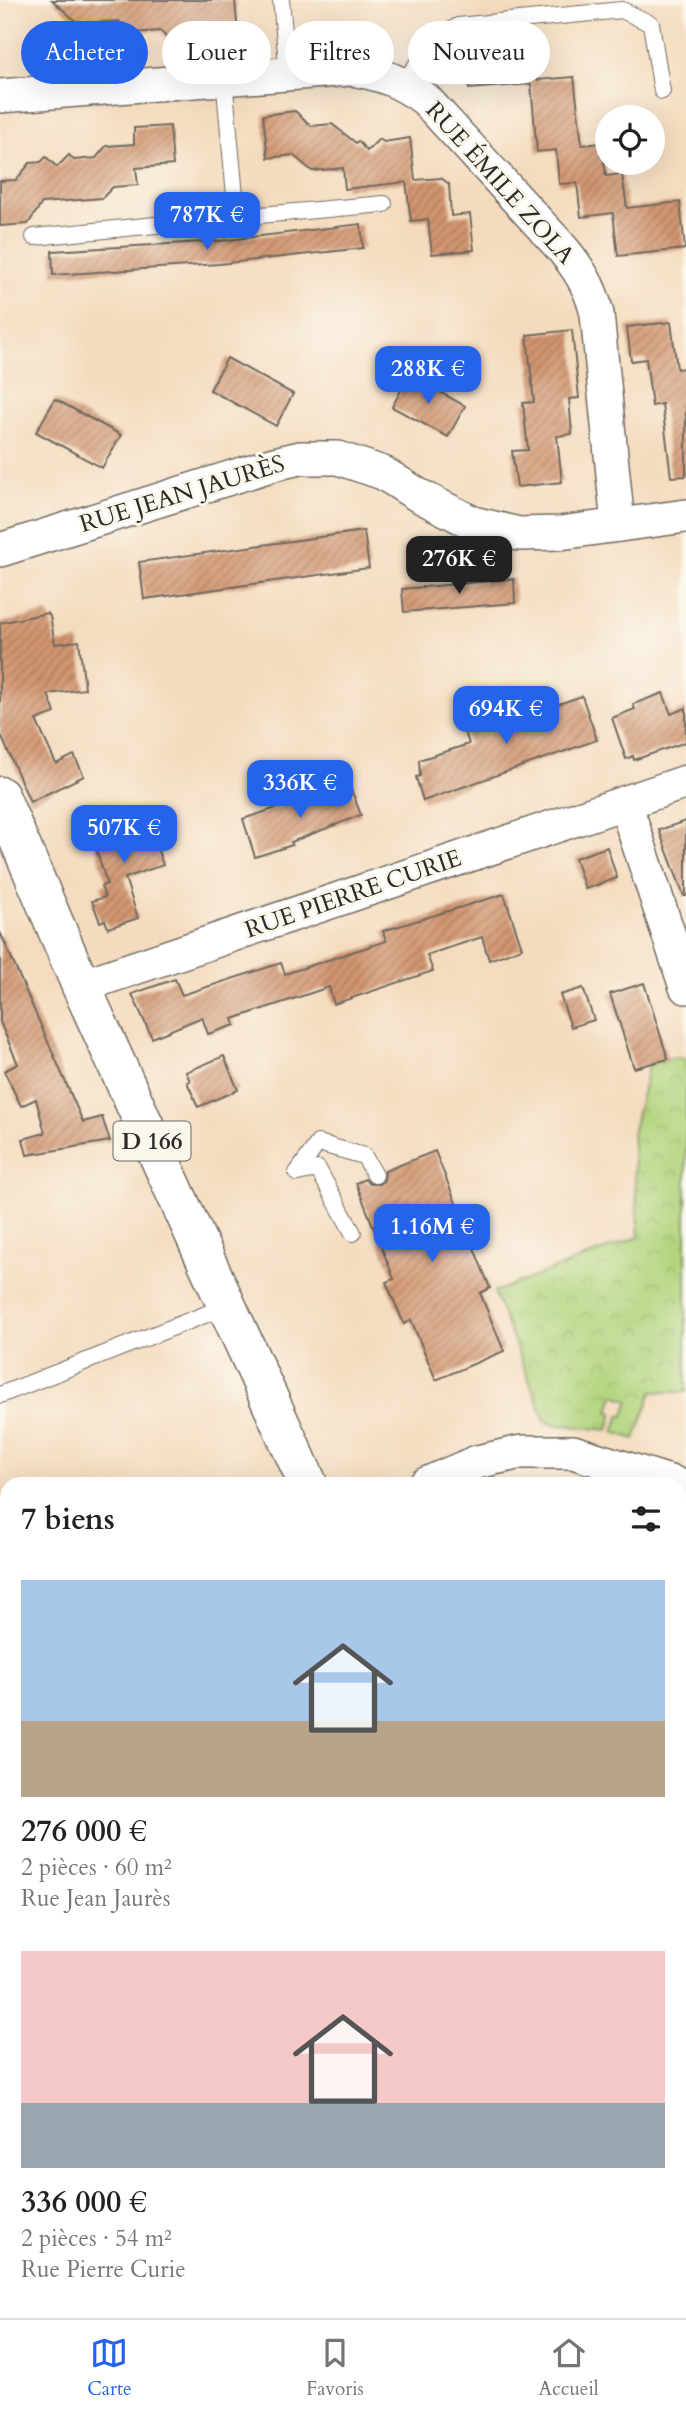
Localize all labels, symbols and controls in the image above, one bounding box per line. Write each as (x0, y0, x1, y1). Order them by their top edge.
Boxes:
chip: Acheter (21, 21, 148, 84)
chip: Louer (162, 21, 271, 84)
chip: Filtres (285, 21, 394, 84)
chip: Nouveau (408, 21, 550, 84)
street label: RUE ÉMILE ZOLA (418, 95, 583, 272)
map controls (595, 105, 665, 175)
button: locate (595, 105, 665, 175)
pin: 787K € (150, 192, 264, 252)
text: 787K € (170, 199, 244, 230)
pin: 288K € (371, 346, 485, 406)
text: 288K € (391, 353, 465, 384)
street label: RUE JEAN JAURÈS (75, 447, 289, 541)
pin: 276K € (402, 536, 516, 596)
text: 276K € (422, 543, 496, 574)
pin: 694K € (449, 686, 563, 746)
text: 694K € (469, 693, 543, 724)
pin: 336K € (243, 760, 357, 820)
text: 336K € (263, 767, 337, 798)
pin: 507K € (67, 806, 181, 865)
text: 507K € (87, 812, 161, 843)
street label: RUE PIERRE CURIE (240, 841, 466, 947)
road number: D 166 (114, 1122, 190, 1160)
pin: 1.16M € (367, 1204, 497, 1264)
text: 1.16M € (390, 1211, 474, 1242)
text: 7 biens (21, 1499, 115, 1540)
icon: filters (627, 1500, 665, 1538)
icon: home (280, 1625, 406, 1751)
text: 276 000 € (21, 1811, 147, 1852)
text: 2 pièces · 60 m² (21, 1852, 172, 1883)
text: Rue Jean Jaurès (21, 1883, 170, 1914)
icon: home (280, 1996, 406, 2122)
text: 336 000 € (21, 2182, 147, 2223)
text: 2 pièces · 54 m² (21, 2223, 172, 2254)
text: Rue Pierre Curie (21, 2254, 186, 2285)
tab: Carte (87, 2334, 132, 2402)
tab: Favoris (306, 2334, 364, 2402)
tab: Accueil (539, 2334, 599, 2402)

